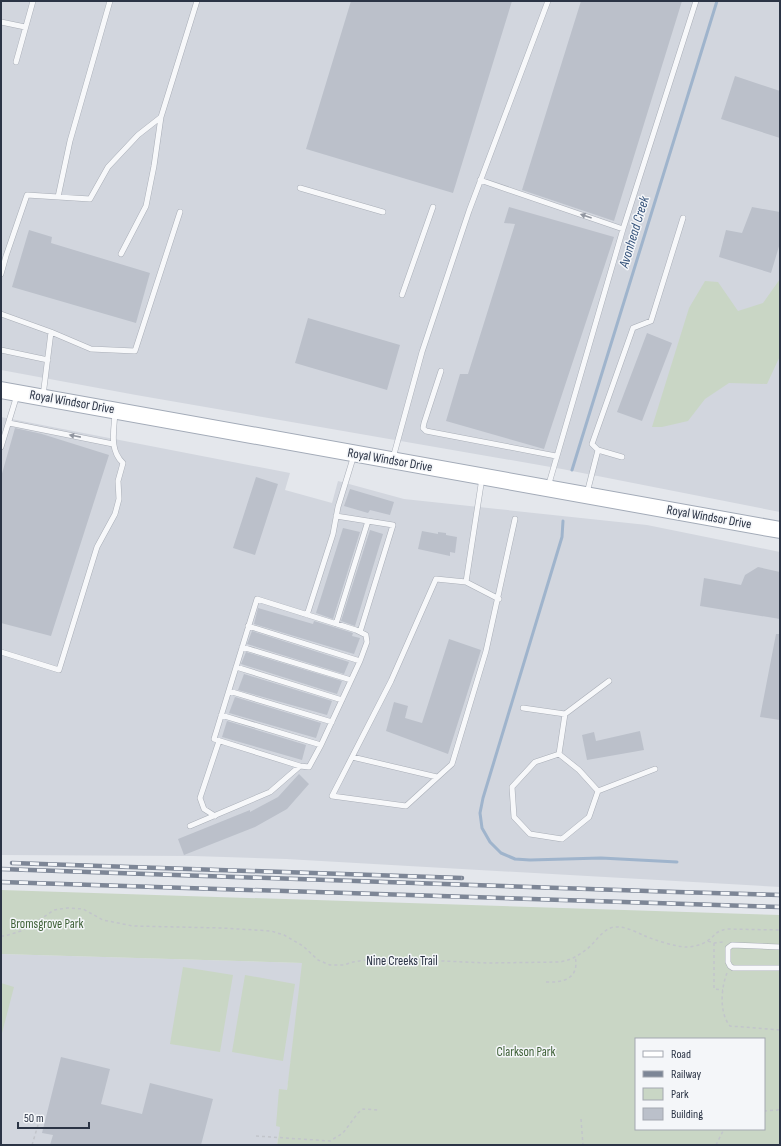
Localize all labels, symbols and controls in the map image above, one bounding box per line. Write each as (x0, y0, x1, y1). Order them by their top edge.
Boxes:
water label: Avonhead Creek (615, 194, 653, 271)
one-way arrow (580, 213, 592, 219)
street label: Royal Windsor Drive (28, 387, 116, 417)
one-way arrow (69, 433, 81, 439)
street label: Royal Windsor Drive (346, 445, 434, 475)
street label: Royal Windsor Drive (665, 502, 753, 532)
park label: Bromsgrove Park (11, 916, 83, 932)
street label: Nine Creeks Trail (366, 953, 438, 969)
legend (635, 1038, 765, 1130)
park label: Clarkson Park (497, 1044, 556, 1060)
text: Road (671, 1047, 691, 1062)
text: Railway (671, 1067, 702, 1082)
text: Park (671, 1087, 689, 1102)
scale bar (18, 1104, 89, 1130)
text: Building (671, 1107, 703, 1122)
text: 50 m (24, 1111, 44, 1126)

